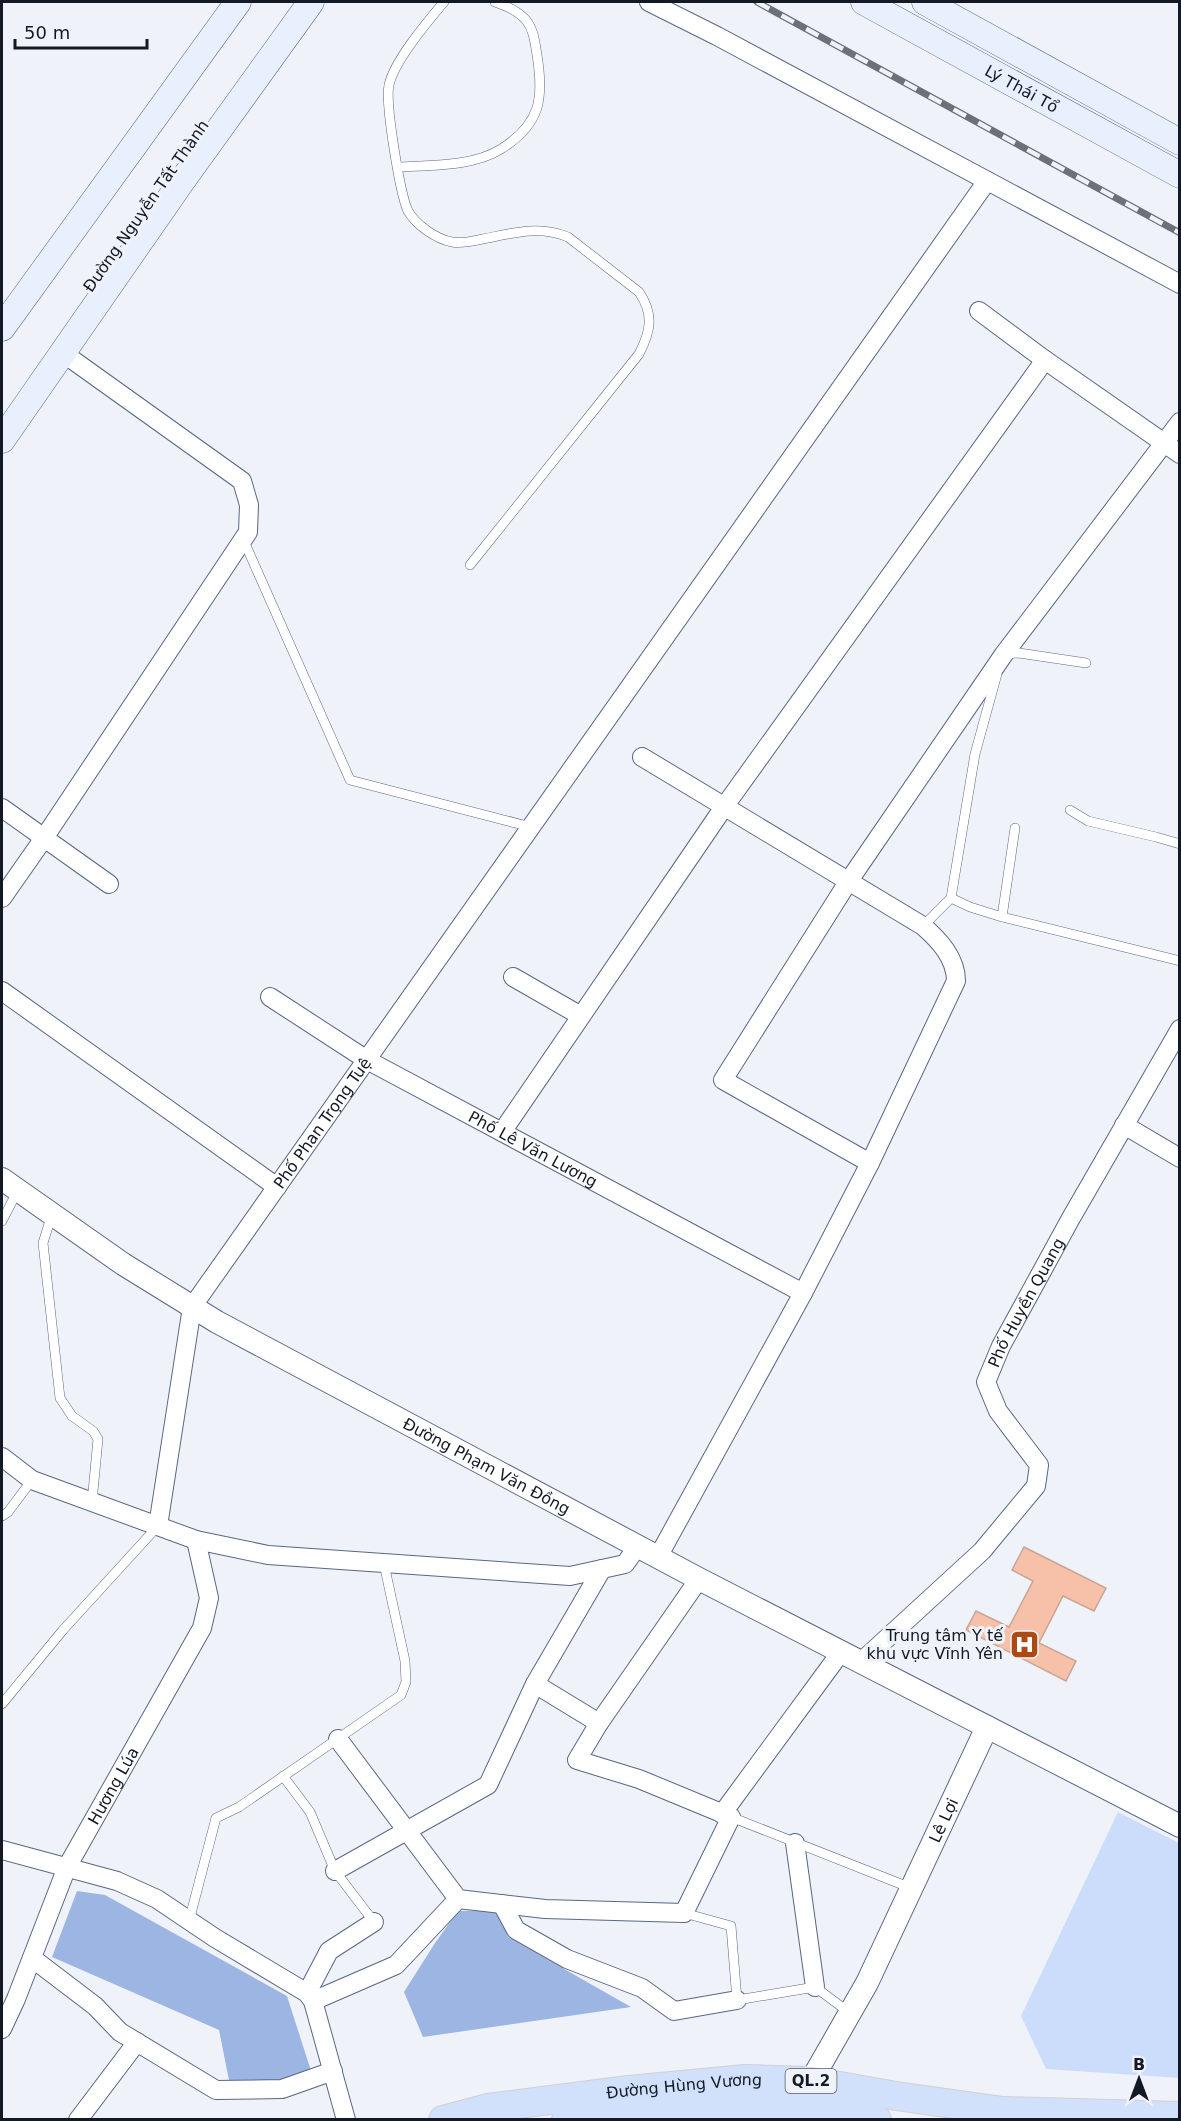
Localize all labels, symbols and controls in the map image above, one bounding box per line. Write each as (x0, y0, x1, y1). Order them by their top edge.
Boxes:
scale bar (15, 12, 147, 50)
text: 50 m (24, 22, 70, 43)
street label: Lý Thái Tổ (982, 61, 1062, 116)
street label: Đường Nguyễn Tất Thành (79, 116, 213, 296)
street label: Phố Phan Trọng Tuệ (269, 1054, 375, 1192)
street label: Phố Lê Văn Lương (465, 1107, 601, 1191)
street label: Phố Huyền Quang (984, 1234, 1068, 1370)
street label: Đường Phạm Văn Đồng (400, 1414, 573, 1518)
place label: Trung tâm Y tế khu vực Vĩnh Yên (866, 1626, 1003, 1663)
hospital icon: Trung tâm Y tế khu vực Vĩnh Yên (1008, 1628, 1040, 1660)
street label: Hương Lúa (84, 1744, 142, 1828)
street label: Lê Lợi (925, 1795, 962, 1845)
north arrow (1109, 2049, 1169, 2109)
text: B (1133, 2055, 1145, 2074)
street label: Đường Hùng Vương (605, 2069, 762, 2102)
road number: QL.2 (786, 2069, 836, 2093)

